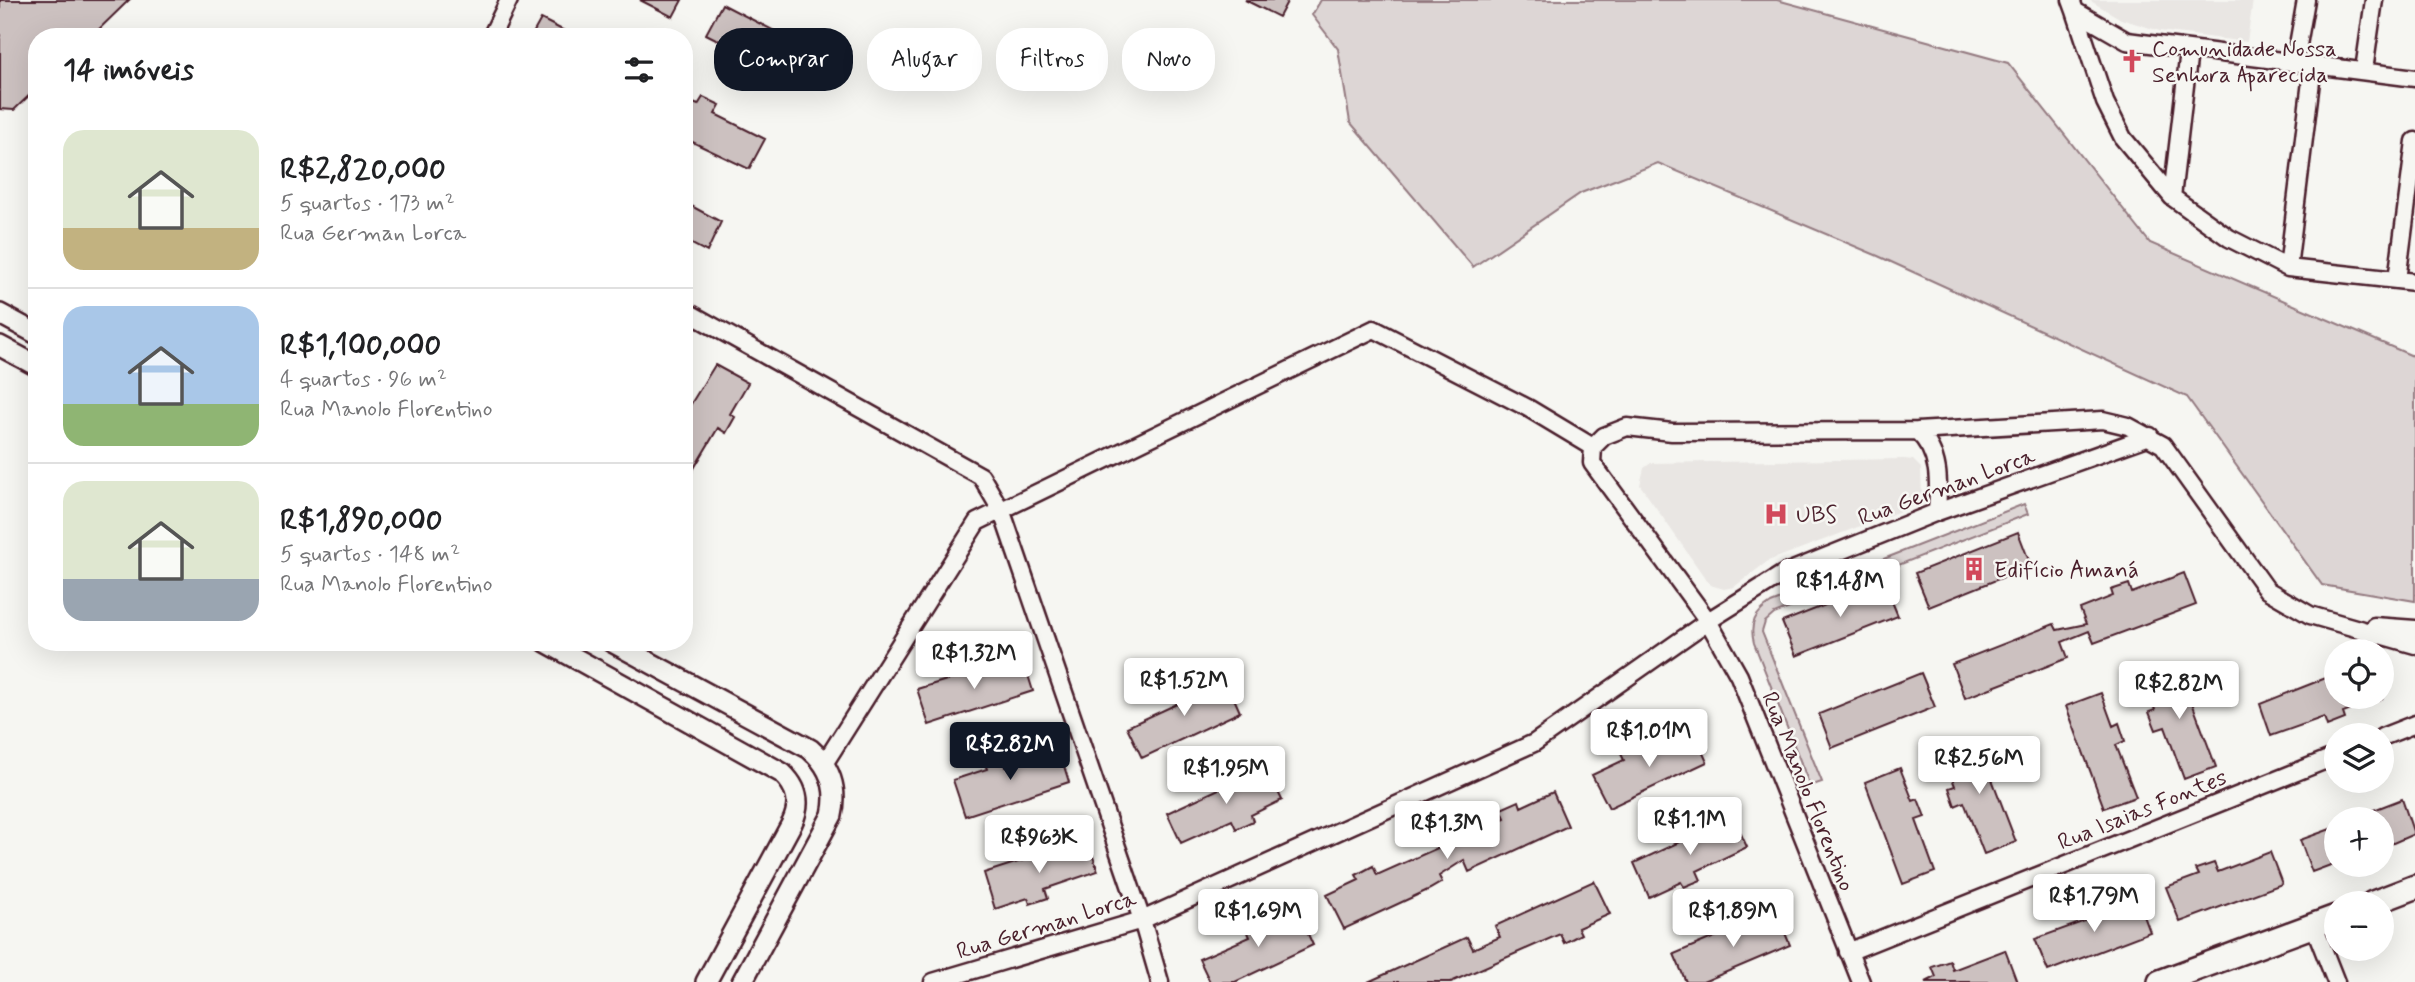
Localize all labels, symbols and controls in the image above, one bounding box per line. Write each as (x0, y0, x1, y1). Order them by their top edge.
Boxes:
chip: Comprar (714, 28, 853, 91)
chip: Alugar (867, 28, 982, 91)
chip: Filtros (996, 28, 1108, 91)
chip: Novo (1122, 28, 1215, 91)
place label: Comunidade Nossa Senhora Aparecida (2152, 35, 2337, 92)
church icon: Comunidade Nossa Senhora Aparecida (2118, 47, 2146, 75)
text: 14 imóveis (63, 51, 194, 90)
icon: filters (620, 51, 658, 89)
text: R$2,820,000 (280, 150, 446, 189)
icon: home (119, 158, 203, 242)
text: 5 quartos · 173 m² (280, 189, 455, 219)
text: Rua German Lorca (280, 219, 466, 249)
text: R$1,100,000 (280, 326, 441, 365)
icon: home (119, 334, 203, 418)
text: 4 quartos · 96 m² (280, 365, 447, 395)
text: Rua Manolo Florentino (280, 395, 493, 425)
street label: Rua German Lorca (1854, 442, 2040, 534)
hospital icon: UBS (1762, 500, 1790, 528)
text: R$1,890,000 (280, 501, 442, 540)
place label: UBS (1796, 501, 1838, 531)
icon: home (119, 509, 203, 593)
text: 5 quartos · 148 m² (280, 540, 460, 570)
building icon: Edifício Amaná (1960, 555, 1988, 583)
place label: Edifício Amaná (1994, 556, 2139, 586)
pin: R$1.48M (1775, 560, 1905, 619)
text: R$1.48M (1796, 567, 1884, 597)
text: Rua Manolo Florentino (280, 570, 493, 600)
pin: R$1.32M (909, 632, 1039, 691)
text: R$1.32M (932, 639, 1016, 669)
map controls (2324, 639, 2394, 961)
button: locate (2324, 639, 2394, 709)
pin: R$1.52M (1119, 658, 1249, 718)
pin: R$2.82M (2114, 662, 2244, 721)
text: R$1.52M (1140, 666, 1228, 696)
text: R$2.82M (2135, 669, 2223, 699)
street label: Rua Manolo Florentino (1753, 688, 1861, 896)
pin: R$1.01M (1584, 710, 1714, 769)
text: R$1.01M (1607, 717, 1691, 747)
pin: R$2.82M (945, 722, 1075, 782)
button: layers (2324, 723, 2394, 793)
text: R$2.82M (966, 730, 1054, 760)
pin: R$2.56M (1914, 736, 2044, 796)
text: R$2.56M (1934, 744, 2024, 774)
pin: R$1.95M (1161, 746, 1291, 806)
text: R$1.95M (1183, 754, 1269, 784)
street label: Rua Isaias Fontes (2054, 763, 2232, 858)
pin: R$1.1M (1633, 798, 1747, 857)
pin: R$1.3M (1390, 802, 1504, 861)
text: R$1.1M (1654, 805, 1726, 835)
button: + (2324, 807, 2394, 877)
text: R$1.3M (1411, 809, 1483, 839)
pin: R$963K (982, 816, 1096, 875)
text: R$963K (1001, 823, 1077, 853)
pin: R$1.79M (2029, 874, 2159, 934)
text: R$1.79M (2049, 882, 2139, 912)
street label: Rua German Lorca (953, 884, 1140, 967)
pin: R$1.69M (1193, 890, 1323, 949)
pin: R$1.89M (1668, 890, 1798, 949)
button: − (2324, 891, 2394, 961)
text: R$1.69M (1214, 897, 1302, 927)
text: R$1.89M (1689, 897, 1777, 927)

